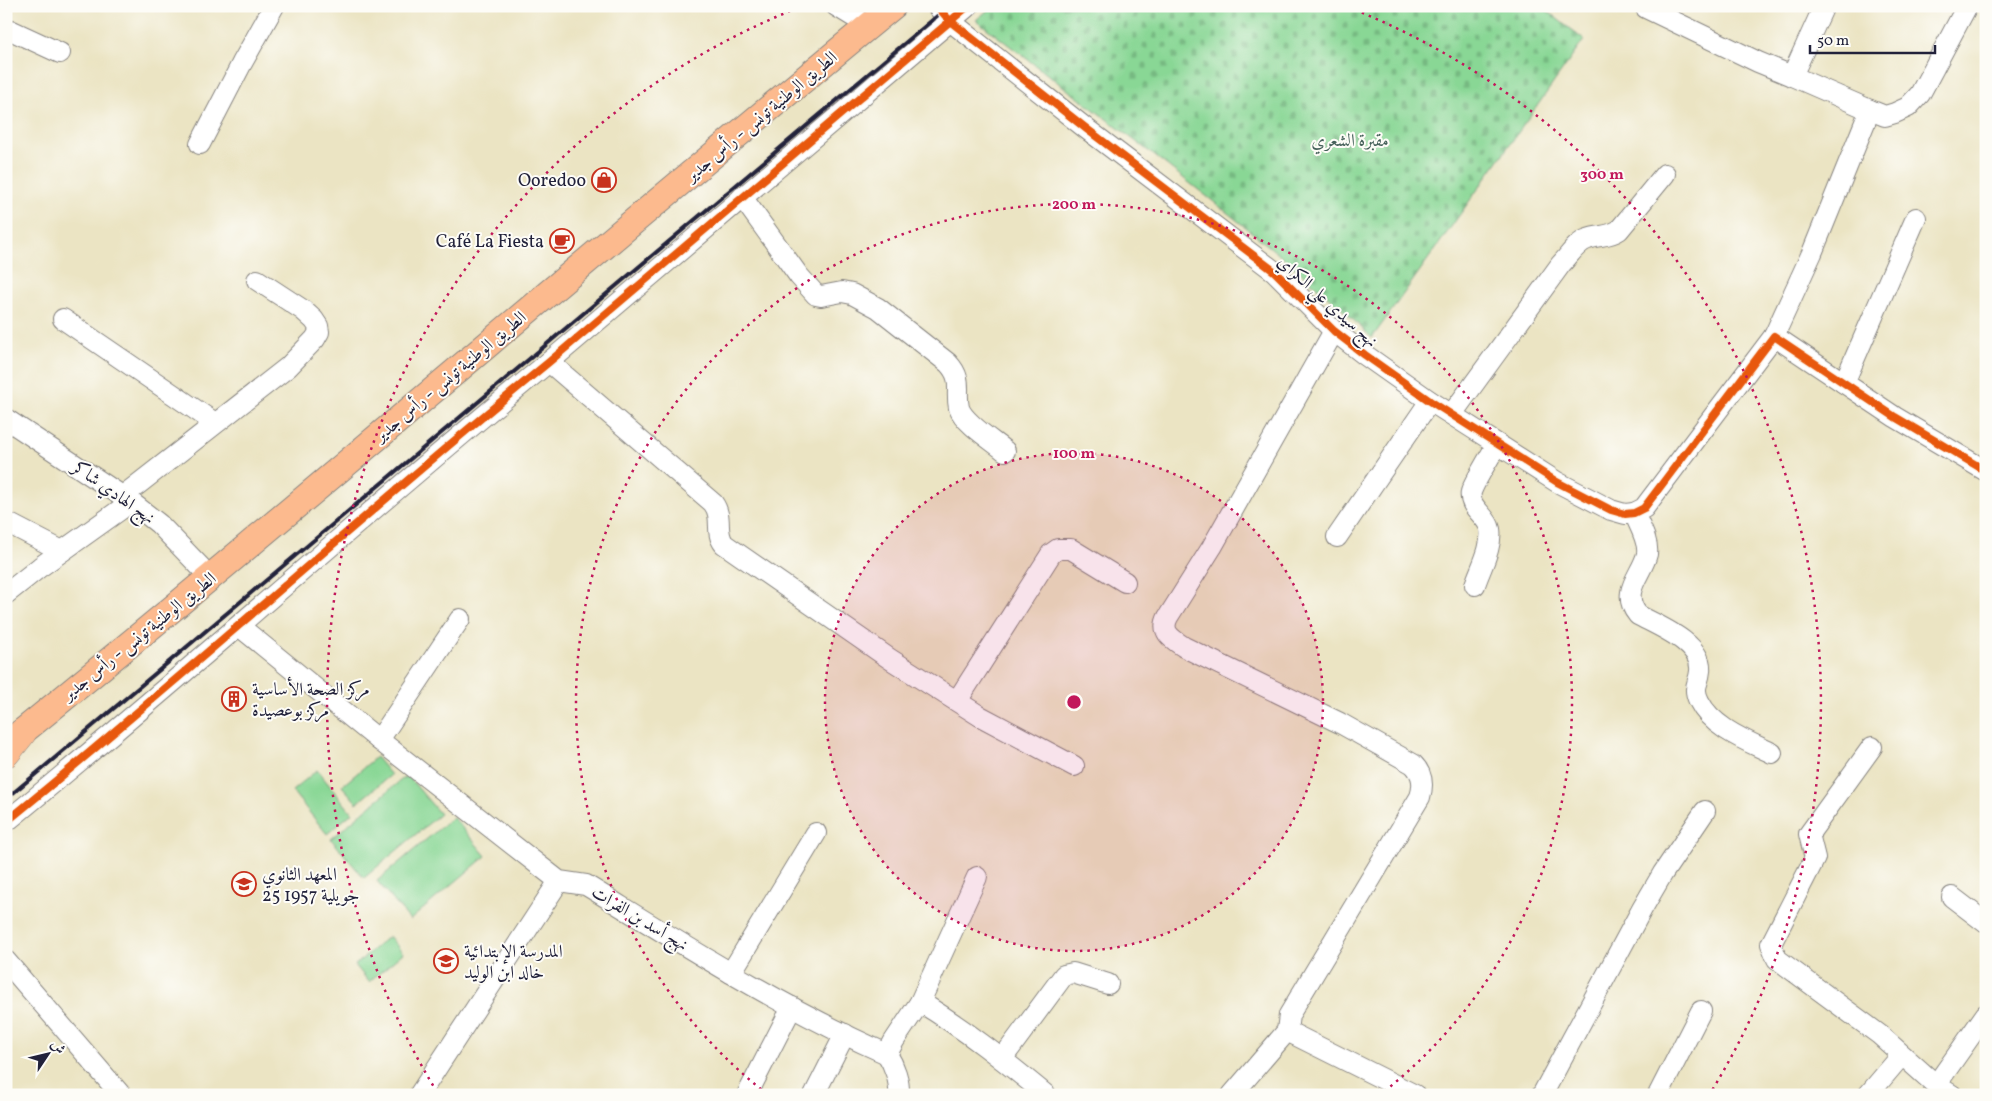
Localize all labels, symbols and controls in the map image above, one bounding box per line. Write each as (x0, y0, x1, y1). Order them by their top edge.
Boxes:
scale bar (1810, 22, 1934, 54)
text: 50 m (1817, 31, 1849, 52)
street label: الطريق الوطنية تونس - رأس جدير (678, 44, 843, 190)
park label: مقبرة الشعري (1311, 129, 1389, 155)
text: 300 m (1580, 165, 1624, 186)
shop icon: Ooredoo (591, 167, 617, 193)
place label: Ooredoo (518, 169, 586, 194)
text: 200 m (1052, 195, 1096, 216)
cafe icon: Café La Fiesta (549, 228, 575, 254)
place label: Café La Fiesta (436, 230, 544, 255)
street label: نهج سيدي علي الكراي (1269, 250, 1383, 356)
street label: الطريق الوطنية تونس - رأس جدير (367, 304, 532, 450)
text: 100 m (1053, 444, 1096, 465)
street label: نهج الهادي شاكر (64, 454, 160, 533)
street label: الطريق الوطنية تونس - رأس جدير (55, 566, 222, 708)
place label: مركز الصحة الأساسية مركز بوعصيدة (252, 676, 370, 724)
building icon: مركز الصحة الأساسية مركز بوعصيدة (221, 686, 247, 712)
centre of rings (1065, 693, 1083, 711)
place label: المعهد الثانوي 25 جويلية 1957 (262, 863, 359, 909)
school or university icon: المعهد الثانوي 25 جويلية 1957 (231, 871, 257, 897)
street label: نهج أسد بن الفرات (585, 879, 693, 960)
place label: المدرسة الإبتدائية خالد ابن الوليد (464, 940, 563, 986)
school or university icon: المدرسة الإبتدائية خالد ابن الوليد (433, 948, 459, 974)
north arrow (22, 1028, 72, 1078)
text: ش (46, 1036, 69, 1059)

